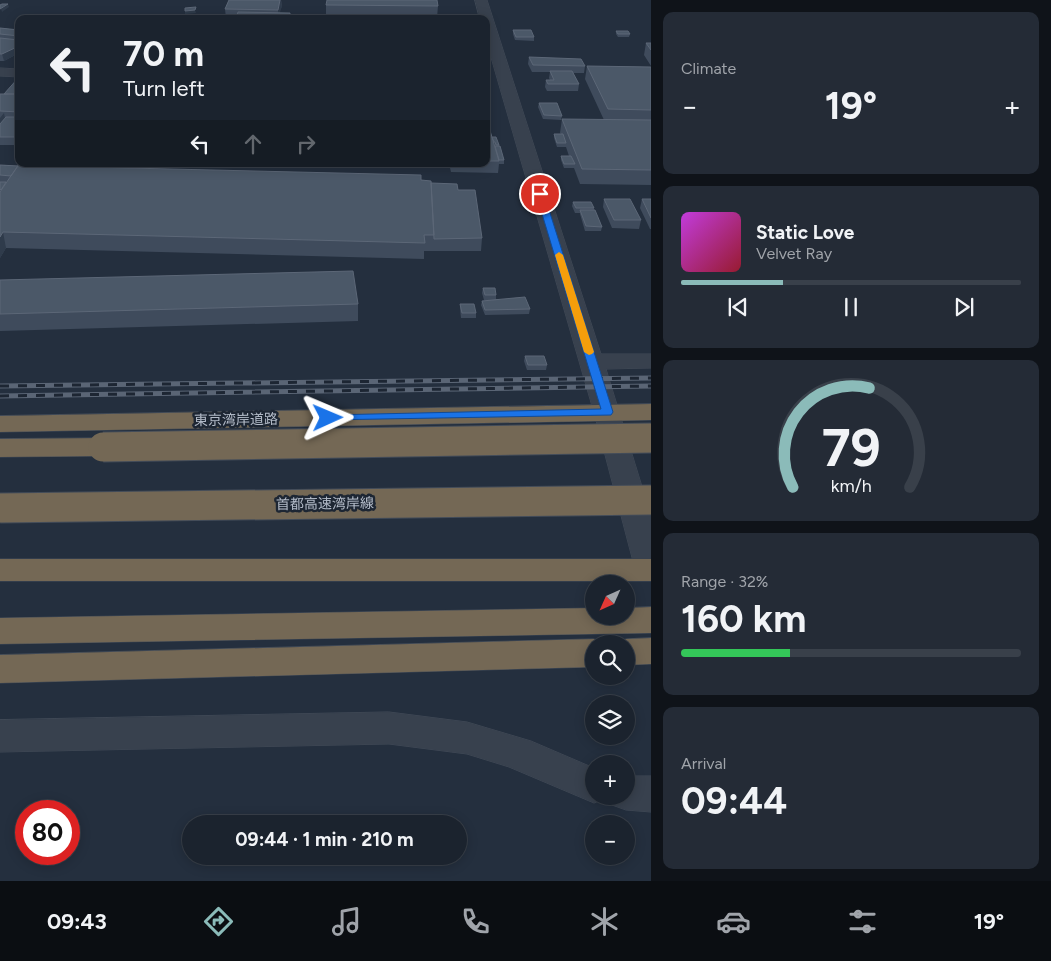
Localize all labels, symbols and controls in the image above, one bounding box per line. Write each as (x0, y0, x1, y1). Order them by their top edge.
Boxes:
text: 70 m (123, 33, 204, 75)
icon: left (40, 35, 105, 100)
text: Climate (681, 59, 736, 78)
text: Turn left (123, 75, 205, 102)
text: 19° (825, 83, 877, 129)
text: − (681, 89, 698, 123)
text: + (1004, 89, 1021, 123)
icon: left (186, 130, 214, 158)
icon: ahead (239, 130, 267, 158)
icon: right (292, 130, 320, 158)
pin (519, 173, 561, 215)
icon: arrive (526, 180, 554, 208)
text: Static Love (756, 221, 854, 244)
text: Velvet Ray (756, 244, 832, 263)
icon: previous (724, 293, 752, 321)
icon: pause (837, 293, 865, 321)
icon: next (950, 293, 978, 321)
position arrow (301, 391, 353, 443)
street label: 東京湾岸道路 (194, 411, 278, 429)
text: 79 (821, 417, 881, 479)
text: km/h (831, 475, 871, 496)
street label: 首都高速湾岸線 (276, 495, 374, 513)
text: Range · 32% (681, 572, 768, 591)
north arrow (585, 575, 635, 625)
map controls (585, 575, 635, 865)
text: 160 km (681, 596, 806, 642)
button: search (585, 635, 635, 685)
button: layers (585, 695, 635, 745)
text: Arrival (681, 754, 726, 773)
button: + (585, 755, 635, 805)
text: 09:44 (681, 778, 787, 824)
speed limit sign: 80 (15, 800, 80, 865)
button: − (585, 815, 635, 865)
text: 09:44 · 1 min · 210 m (235, 828, 414, 851)
icon: directions (201, 904, 236, 939)
icon: music (329, 904, 364, 939)
icon: phone (458, 904, 493, 939)
icon: climate (587, 904, 622, 939)
icon: car (716, 904, 751, 939)
icon: filters (845, 904, 880, 939)
text: 09:43 (47, 908, 107, 935)
text: 19° (974, 908, 1004, 935)

